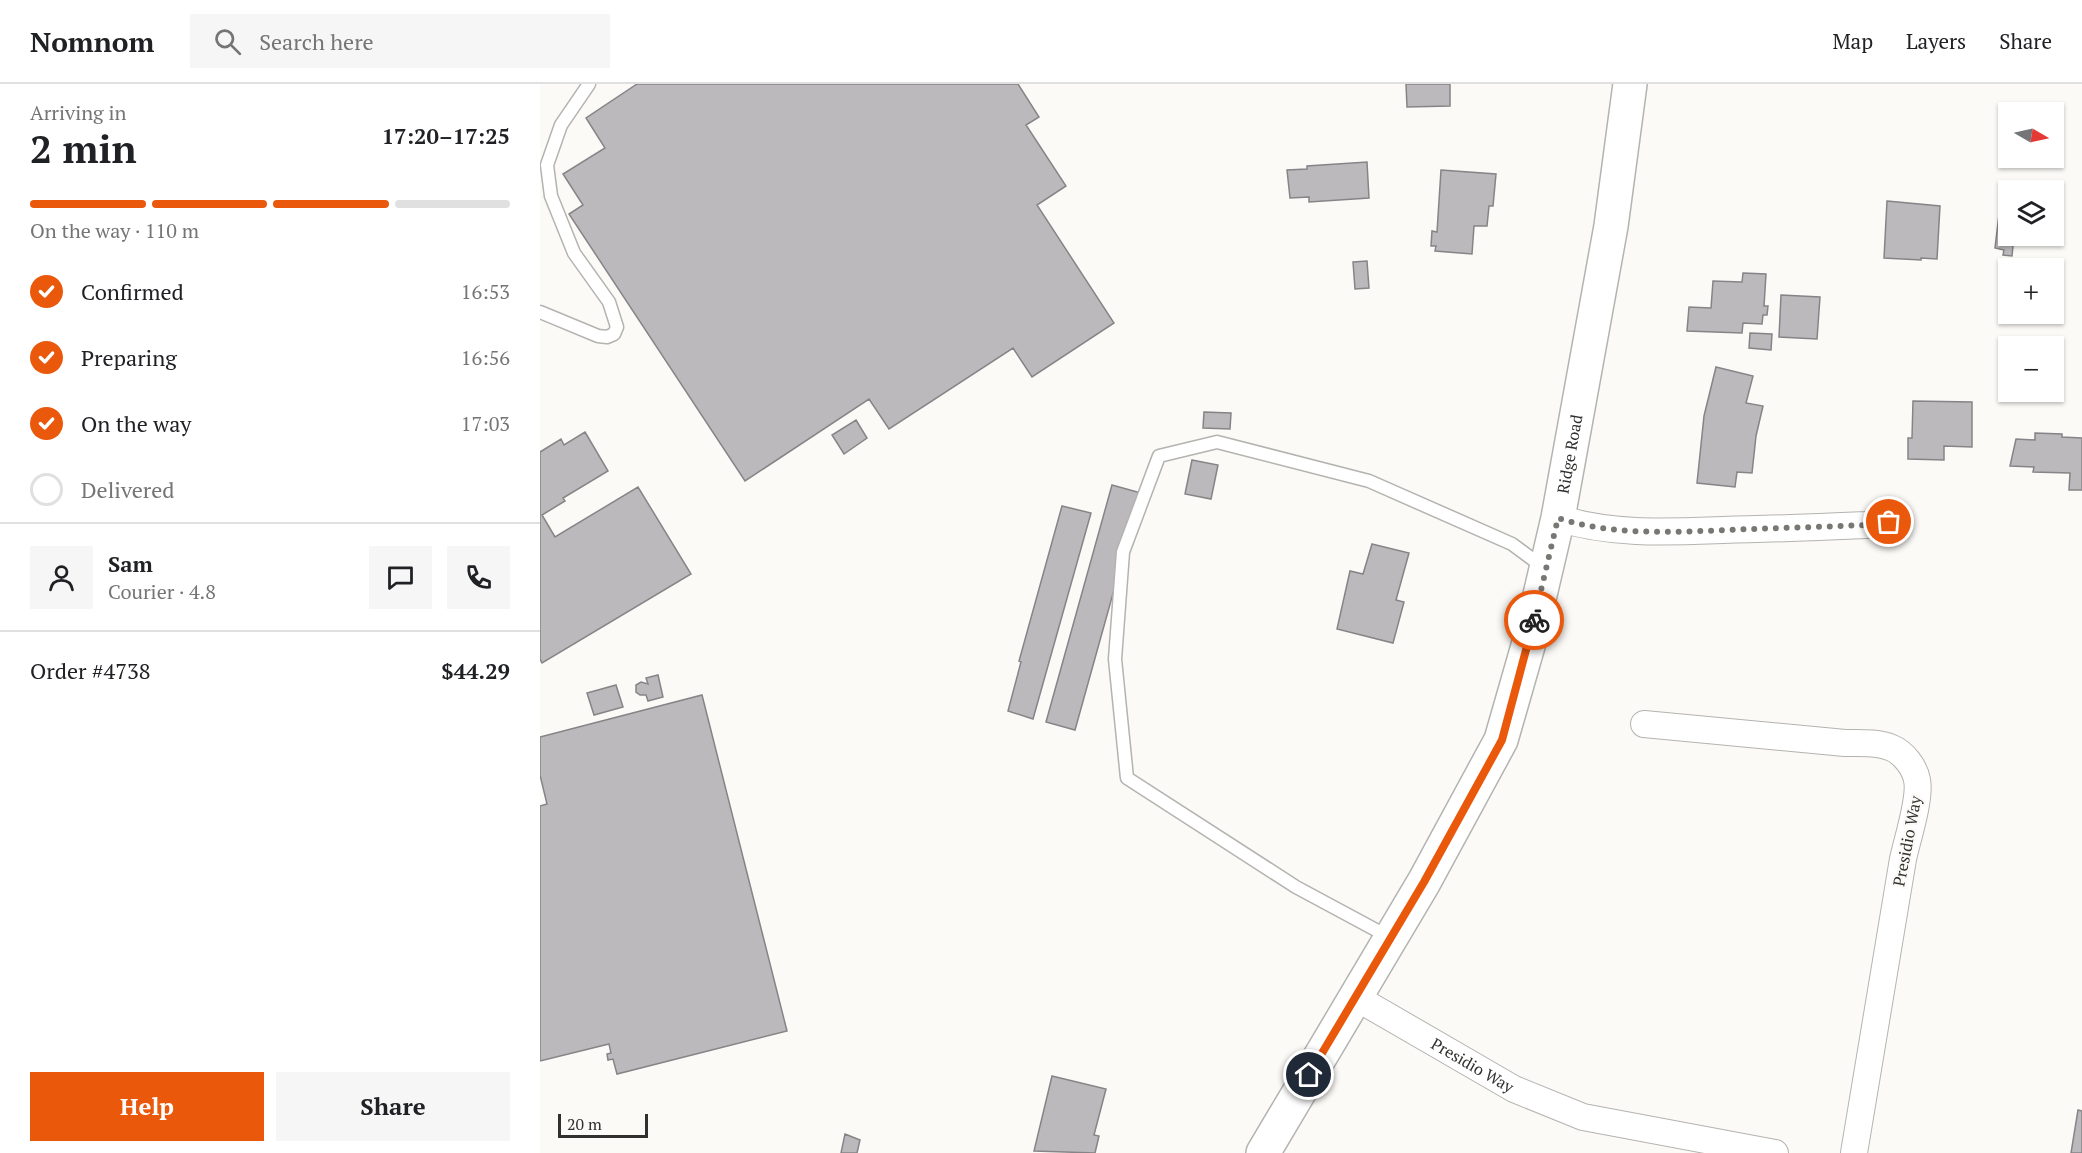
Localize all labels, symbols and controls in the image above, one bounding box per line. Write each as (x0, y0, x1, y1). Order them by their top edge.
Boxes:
search box (190, 14, 610, 68)
text: Nomnom (30, 23, 154, 60)
icon: search (211, 25, 244, 58)
text: Search here (259, 27, 374, 56)
text: Map (1832, 27, 1873, 55)
text: Layers (1906, 27, 1966, 55)
text: Share (1999, 27, 2052, 55)
text: Arriving in (30, 99, 126, 126)
north arrow (1998, 102, 2064, 168)
map controls (1998, 102, 2064, 402)
text: 17:20–17:25 (382, 121, 510, 150)
text: 2 min (30, 122, 137, 174)
button: layers (1998, 180, 2064, 246)
text: On the way · 110 m (30, 217, 199, 244)
button: + (1998, 258, 2064, 324)
icon: check (30, 275, 63, 308)
text: Confirmed (81, 277, 184, 306)
text: 16:53 (461, 278, 510, 305)
button: − (1998, 336, 2064, 402)
icon: check (30, 341, 63, 374)
text: Preparing (81, 343, 177, 372)
text: 16:56 (461, 344, 510, 371)
icon: check (30, 407, 63, 440)
text: On the way (81, 409, 191, 438)
text: 17:03 (461, 410, 510, 437)
street label: Ridge Road (1552, 413, 1588, 495)
text: Delivered (81, 475, 174, 504)
pin (1863, 496, 1914, 547)
icon: bag (1872, 505, 1905, 538)
button: person (30, 546, 93, 609)
button: chat (369, 546, 432, 609)
button: phone (447, 546, 510, 609)
text: Sam (108, 549, 153, 578)
text: Courier · 4.8 (108, 578, 216, 605)
courier (1504, 590, 1564, 650)
icon: bike (1518, 604, 1551, 637)
text: Order #4738 (30, 656, 150, 685)
text: $44.29 (441, 656, 510, 685)
street label: Presidio Way (1887, 793, 1927, 888)
street label: Presidio Way (1427, 1033, 1519, 1098)
pin (1283, 1049, 1334, 1100)
icon: home (1292, 1058, 1325, 1091)
button: Help (30, 1072, 264, 1141)
button: Share (276, 1072, 510, 1141)
scale bar (558, 1111, 648, 1138)
text: 20 m (567, 1113, 602, 1135)

